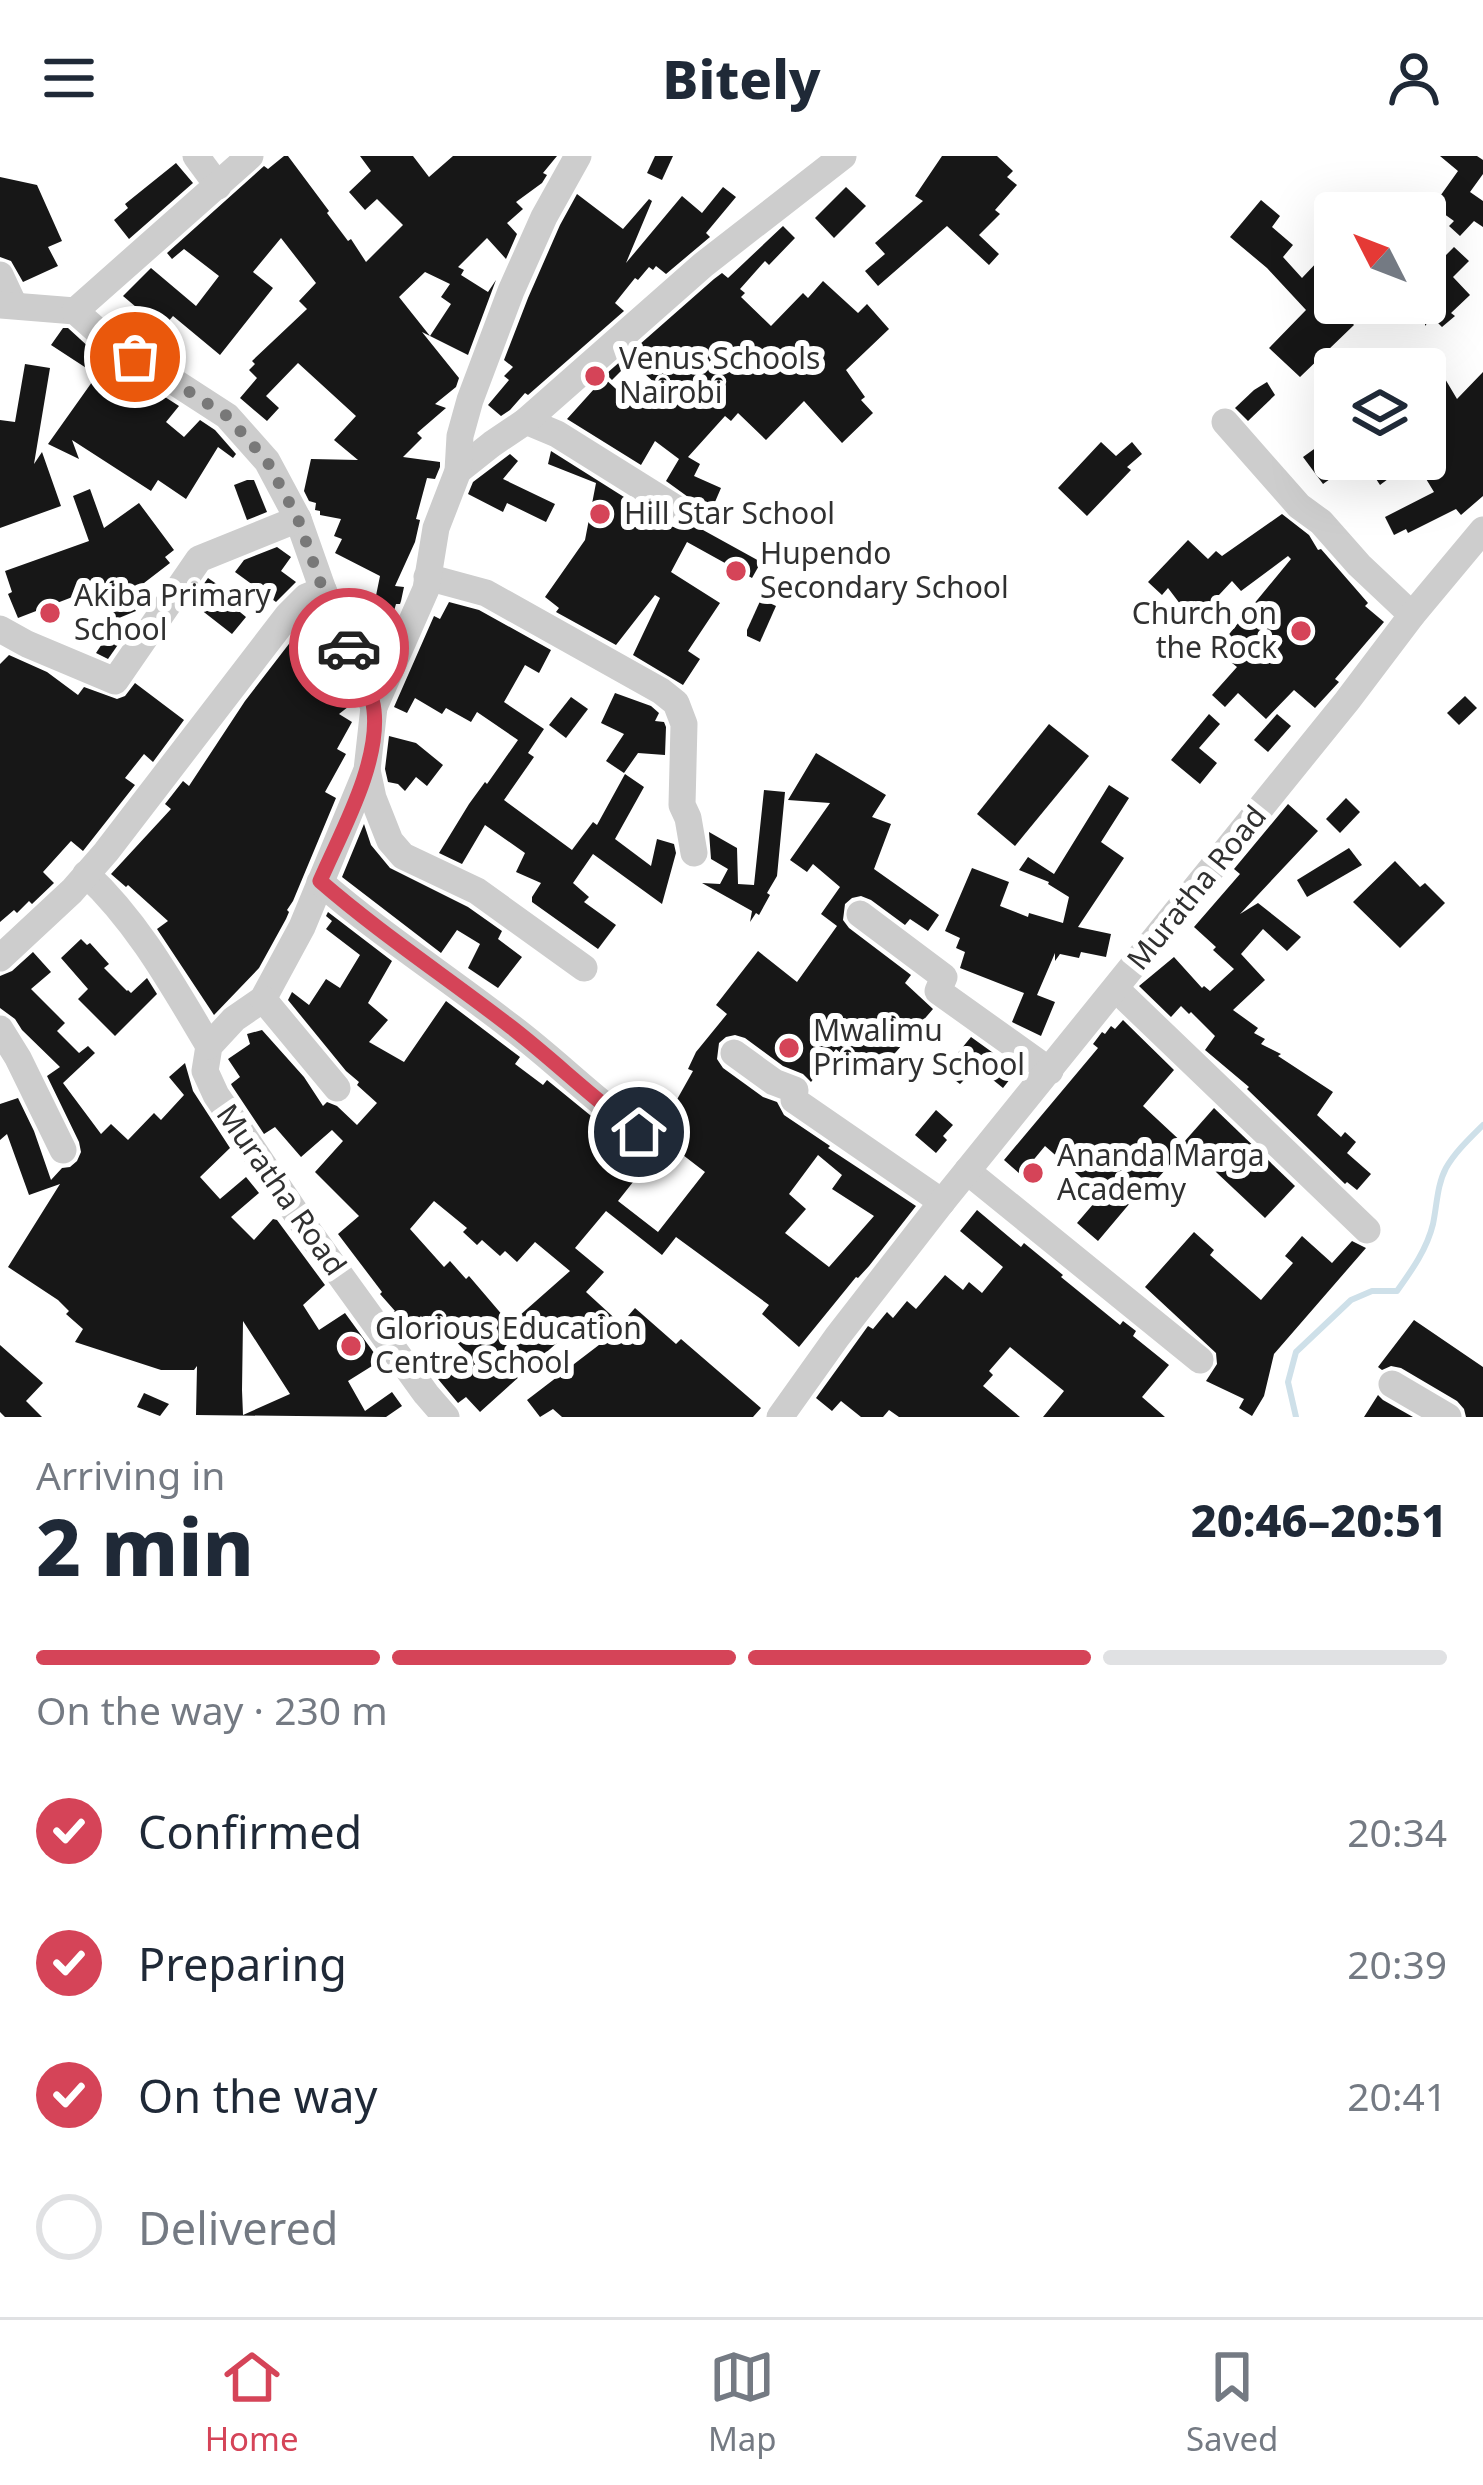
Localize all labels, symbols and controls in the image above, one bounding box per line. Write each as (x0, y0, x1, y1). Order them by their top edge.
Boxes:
text: Bitely (662, 41, 821, 115)
icon: menu (36, 45, 102, 111)
icon: person (1381, 45, 1447, 111)
north arrow (1314, 192, 1446, 324)
map controls (1314, 192, 1446, 480)
pin (84, 306, 186, 408)
icon: bag (102, 324, 168, 390)
place label: Venus Schools Nairobi (619, 337, 820, 412)
button: layers (1314, 348, 1446, 480)
marker: Venus Schools Nairobi (582, 363, 608, 389)
place label: Hill Star School (624, 492, 835, 533)
marker: Hill Star School (587, 501, 613, 527)
place label: Hupendo Secondary School (760, 532, 1009, 607)
marker: Hupendo Secondary School (723, 558, 749, 584)
place label: Akiba Primary School (74, 574, 272, 649)
courier (289, 588, 409, 708)
place label: Church on the Rock (1132, 592, 1277, 667)
marker: Akiba Primary School (37, 600, 63, 626)
icon: car (316, 615, 382, 681)
marker: Church on the Rock (1288, 618, 1314, 644)
street label: Muratha Road (1117, 796, 1275, 978)
place label: Mwalimu Primary School (813, 1009, 1025, 1084)
marker: Mwalimu Primary School (776, 1035, 802, 1061)
pin (588, 1081, 690, 1183)
street label: Muratha Road (208, 1095, 357, 1283)
icon: home (606, 1099, 672, 1165)
place label: Ananda Marga Academy (1057, 1134, 1265, 1209)
marker: Ananda Marga Academy (1020, 1160, 1046, 1186)
place label: Glorious Education Centre School (375, 1307, 642, 1382)
marker: Glorious Education Centre School (338, 1333, 364, 1359)
text: Arriving in (36, 1448, 225, 1501)
text: 20:46–20:51 (1191, 1489, 1447, 1550)
text: 2 min (36, 1493, 254, 1599)
text: On the way · 230 m (36, 1683, 388, 1736)
icon: check (36, 1798, 102, 1864)
text: Confirmed (138, 1801, 362, 1862)
text: 20:34 (1347, 1805, 1447, 1858)
icon: check (36, 1930, 102, 1996)
text: Preparing (138, 1933, 347, 1994)
text: 20:39 (1347, 1937, 1447, 1990)
icon: check (36, 2062, 102, 2128)
text: On the way (138, 2065, 377, 2126)
text: 20:41 (1347, 2069, 1447, 2122)
text: Delivered (138, 2197, 338, 2258)
tab: Home (205, 2344, 299, 2461)
tab: Map (708, 2344, 777, 2461)
tab: Saved (1186, 2344, 1278, 2461)

